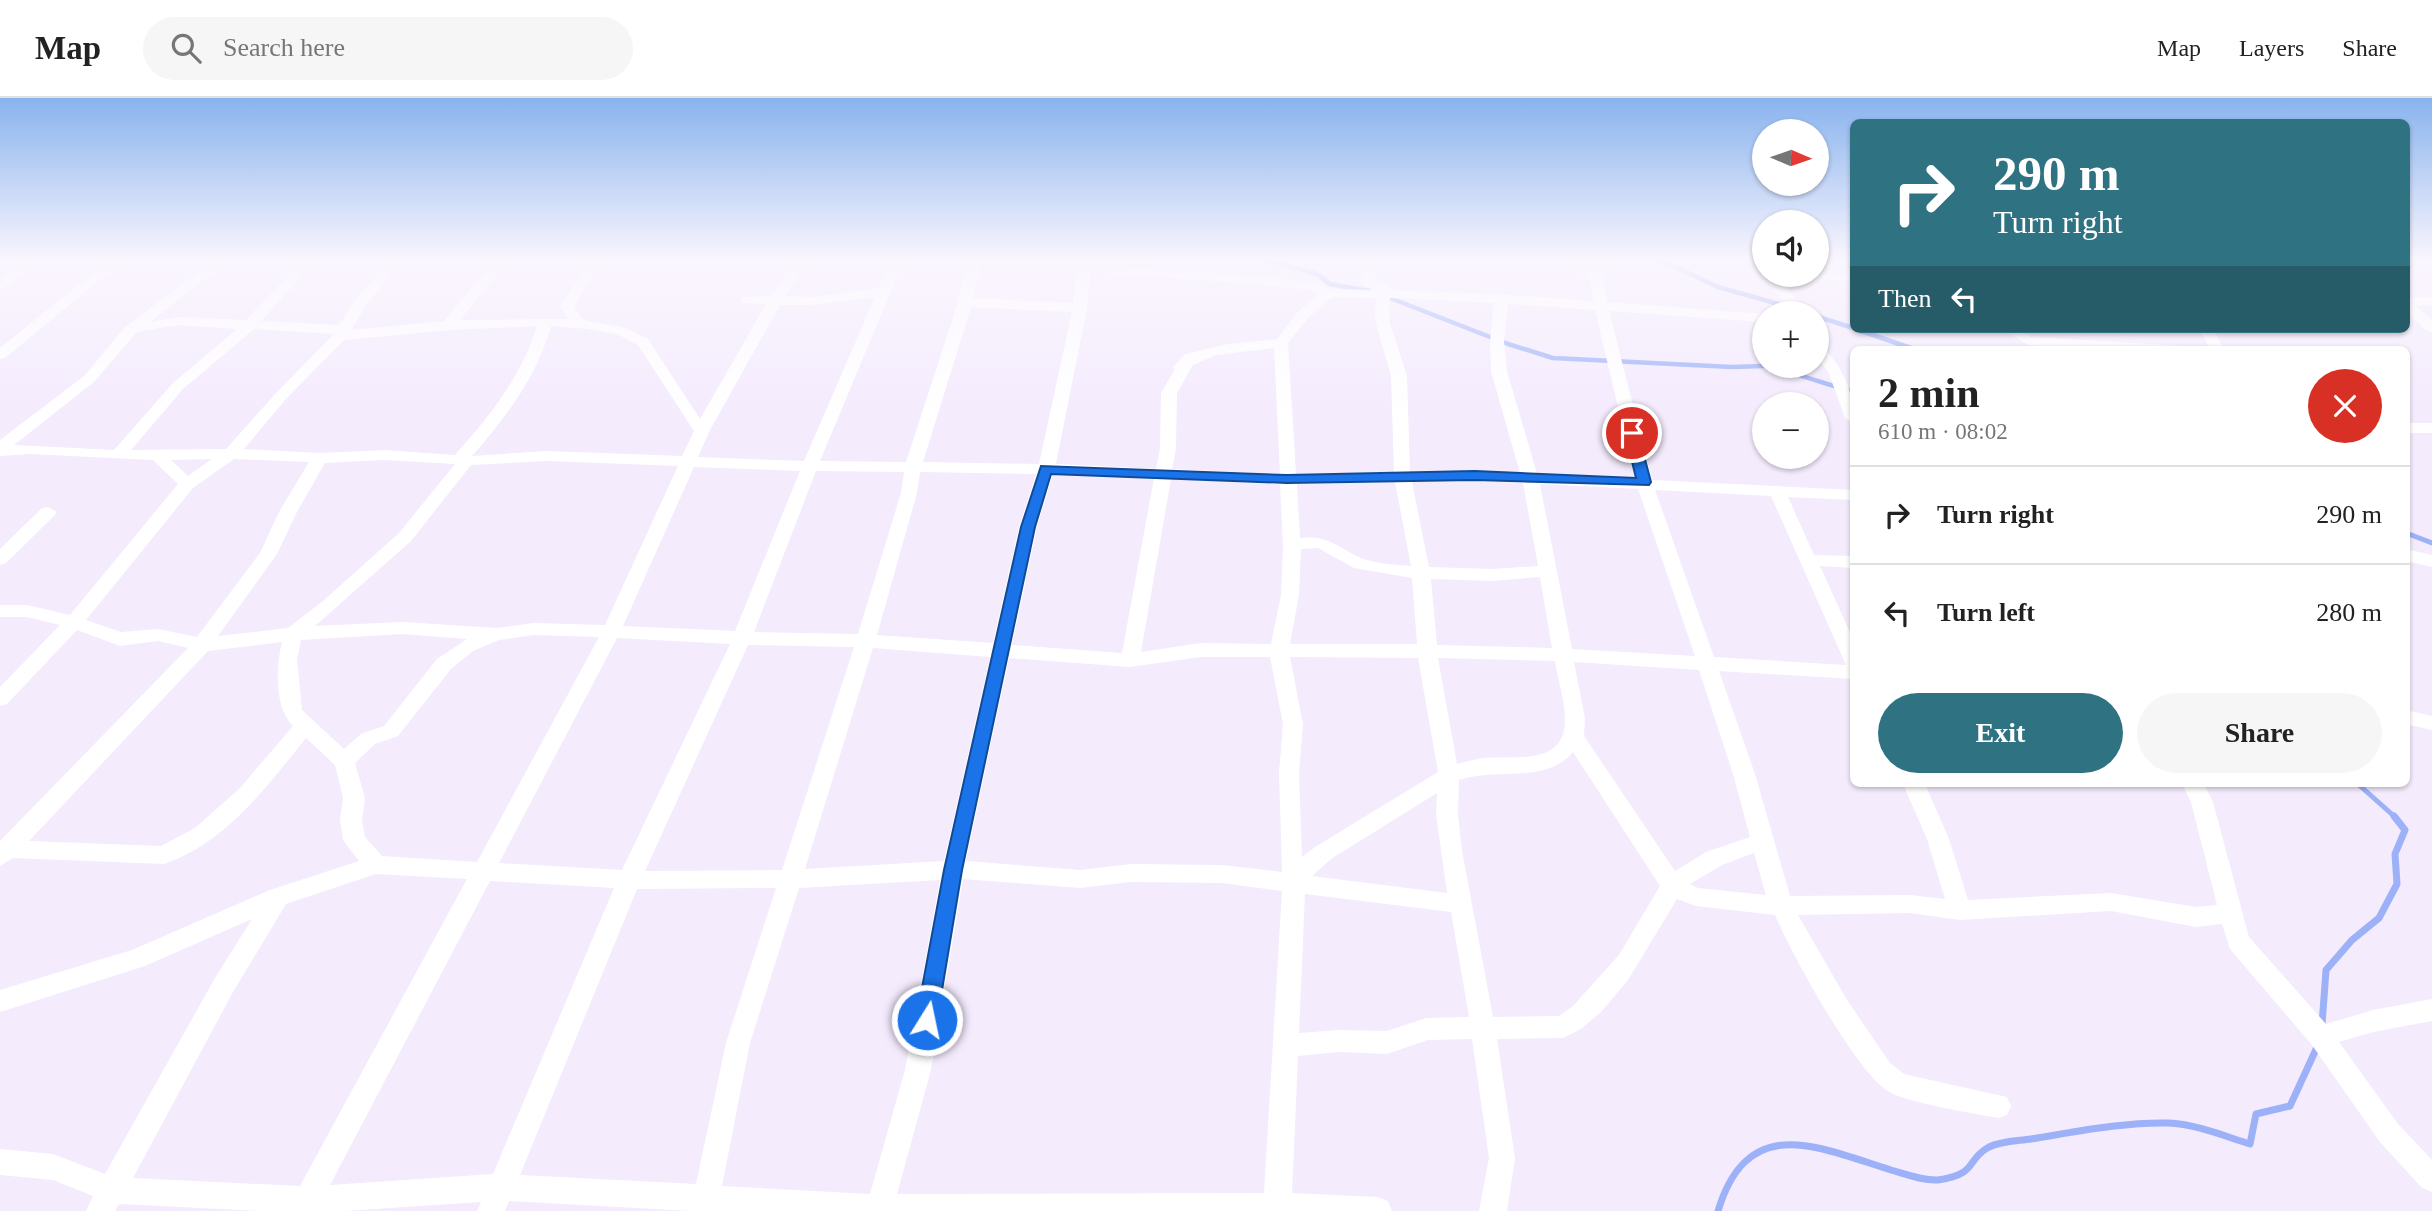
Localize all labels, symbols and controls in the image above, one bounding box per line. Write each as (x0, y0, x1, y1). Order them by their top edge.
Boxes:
search box (143, 17, 633, 80)
icon: search (167, 29, 205, 67)
text: Map (35, 30, 101, 66)
text: Search here (223, 33, 345, 62)
text: Map (2157, 35, 2201, 61)
text: Layers (2239, 35, 2304, 61)
text: Share (2342, 35, 2397, 61)
north arrow (1752, 119, 1829, 196)
map controls (1752, 119, 1829, 469)
text: 290 m (1993, 146, 2120, 201)
icon: right (1878, 147, 1969, 238)
text: Turn right (1993, 204, 2123, 240)
button: sound (1752, 210, 1829, 287)
icon: left (1945, 280, 1983, 318)
text: Then (1878, 284, 1931, 313)
button: + (1752, 301, 1829, 378)
button: close (2308, 369, 2382, 443)
text: 2 min (1878, 370, 1980, 416)
button: − (1752, 392, 1829, 469)
pin (1602, 403, 1662, 463)
icon: arrive (1613, 414, 1651, 452)
text: 610 m · 08:02 (1878, 419, 2008, 444)
icon: right (1878, 496, 1916, 534)
text: Turn right (1937, 500, 2054, 529)
text: 290 m (2316, 500, 2382, 529)
icon: left (1878, 594, 1916, 632)
text: Turn left (1937, 598, 2035, 627)
text: 280 m (2316, 598, 2382, 627)
button: Exit (1878, 693, 2123, 773)
button: Share (2137, 693, 2382, 773)
position arrow (890, 983, 964, 1057)

